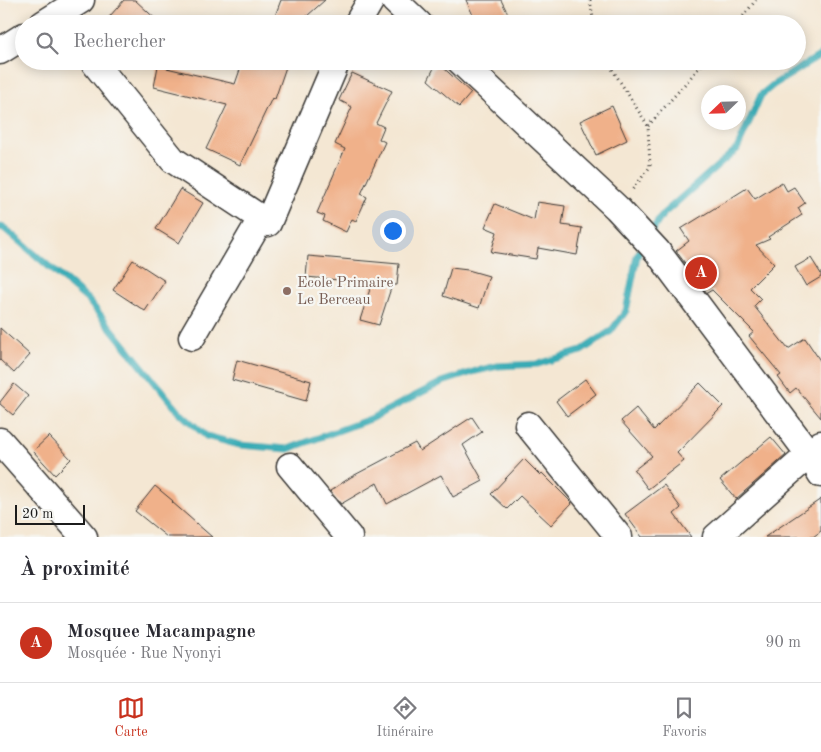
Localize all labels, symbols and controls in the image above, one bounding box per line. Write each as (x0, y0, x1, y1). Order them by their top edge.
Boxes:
search box (15, 15, 806, 70)
icon: search (33, 29, 61, 57)
text: Rechercher (73, 33, 166, 52)
north arrow (701, 85, 746, 130)
your location (380, 218, 406, 244)
pin: A (685, 254, 717, 292)
place label: Ecole Primaire Le Berceau (297, 276, 393, 308)
marker: Ecole Primaire Le Berceau (281, 285, 293, 297)
scale bar (15, 502, 85, 525)
text: 20 m (22, 507, 53, 521)
text: À proximité (20, 559, 130, 580)
text: Mosquee Macampagne (67, 623, 256, 642)
text: A (30, 635, 42, 651)
text: 90 m (765, 635, 801, 651)
text: Mosquée · Rue Nyonyi (67, 646, 221, 662)
tab: Carte (114, 694, 148, 741)
tab: Itinéraire (377, 694, 433, 741)
tab: Favoris (662, 694, 707, 741)

